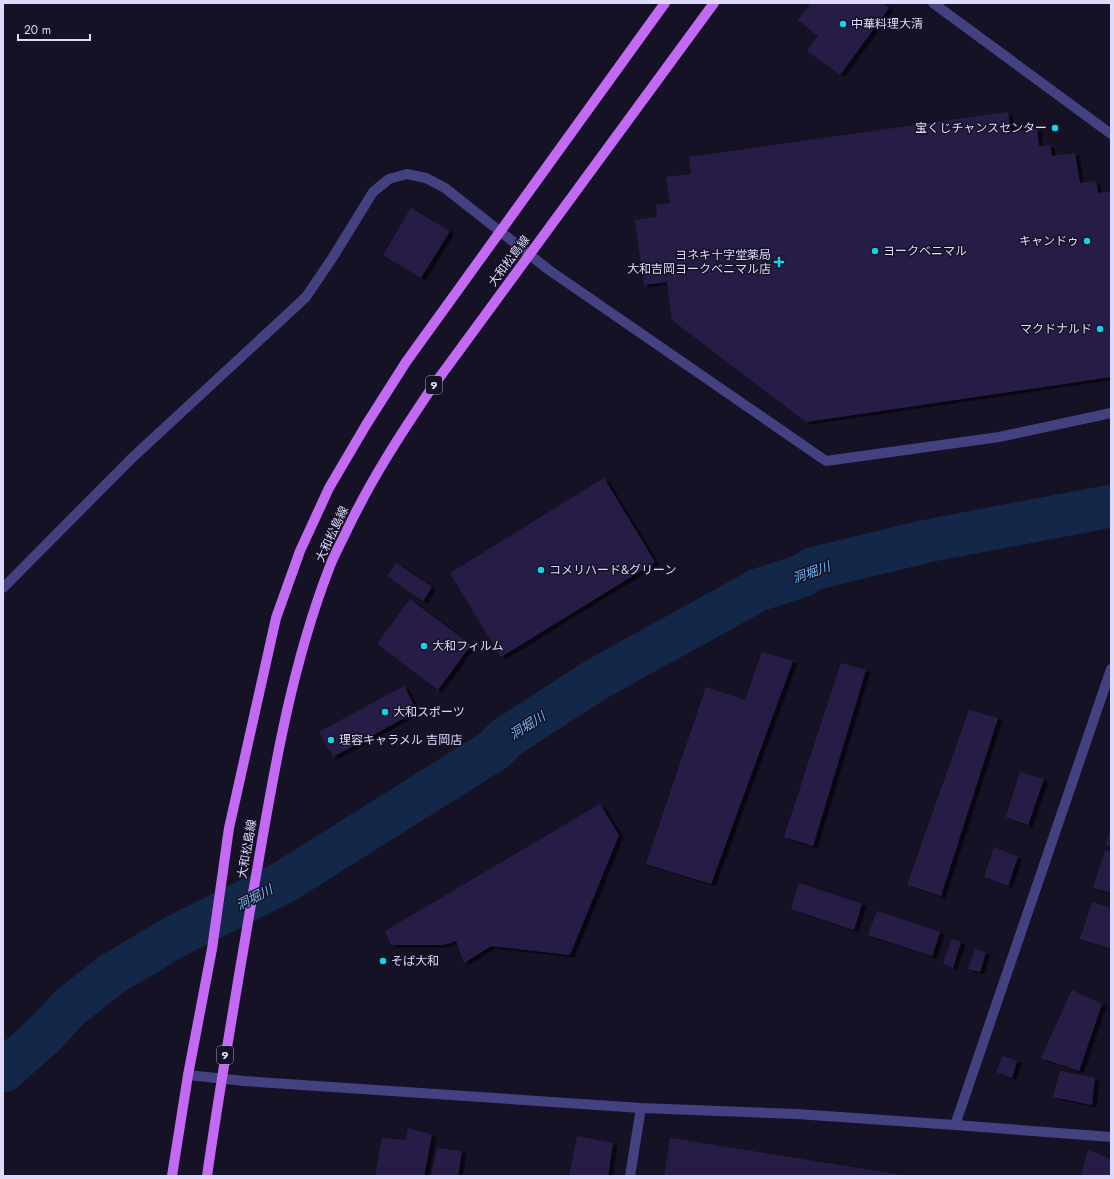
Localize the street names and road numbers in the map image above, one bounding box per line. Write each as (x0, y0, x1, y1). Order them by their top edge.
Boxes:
street label: 大和松島線 (484, 232, 534, 290)
road number: 9 (426, 376, 442, 394)
street label: 大和松島線 (311, 503, 353, 565)
street label: 大和松島線 (233, 818, 261, 880)
road number: 9 (217, 1046, 233, 1064)

